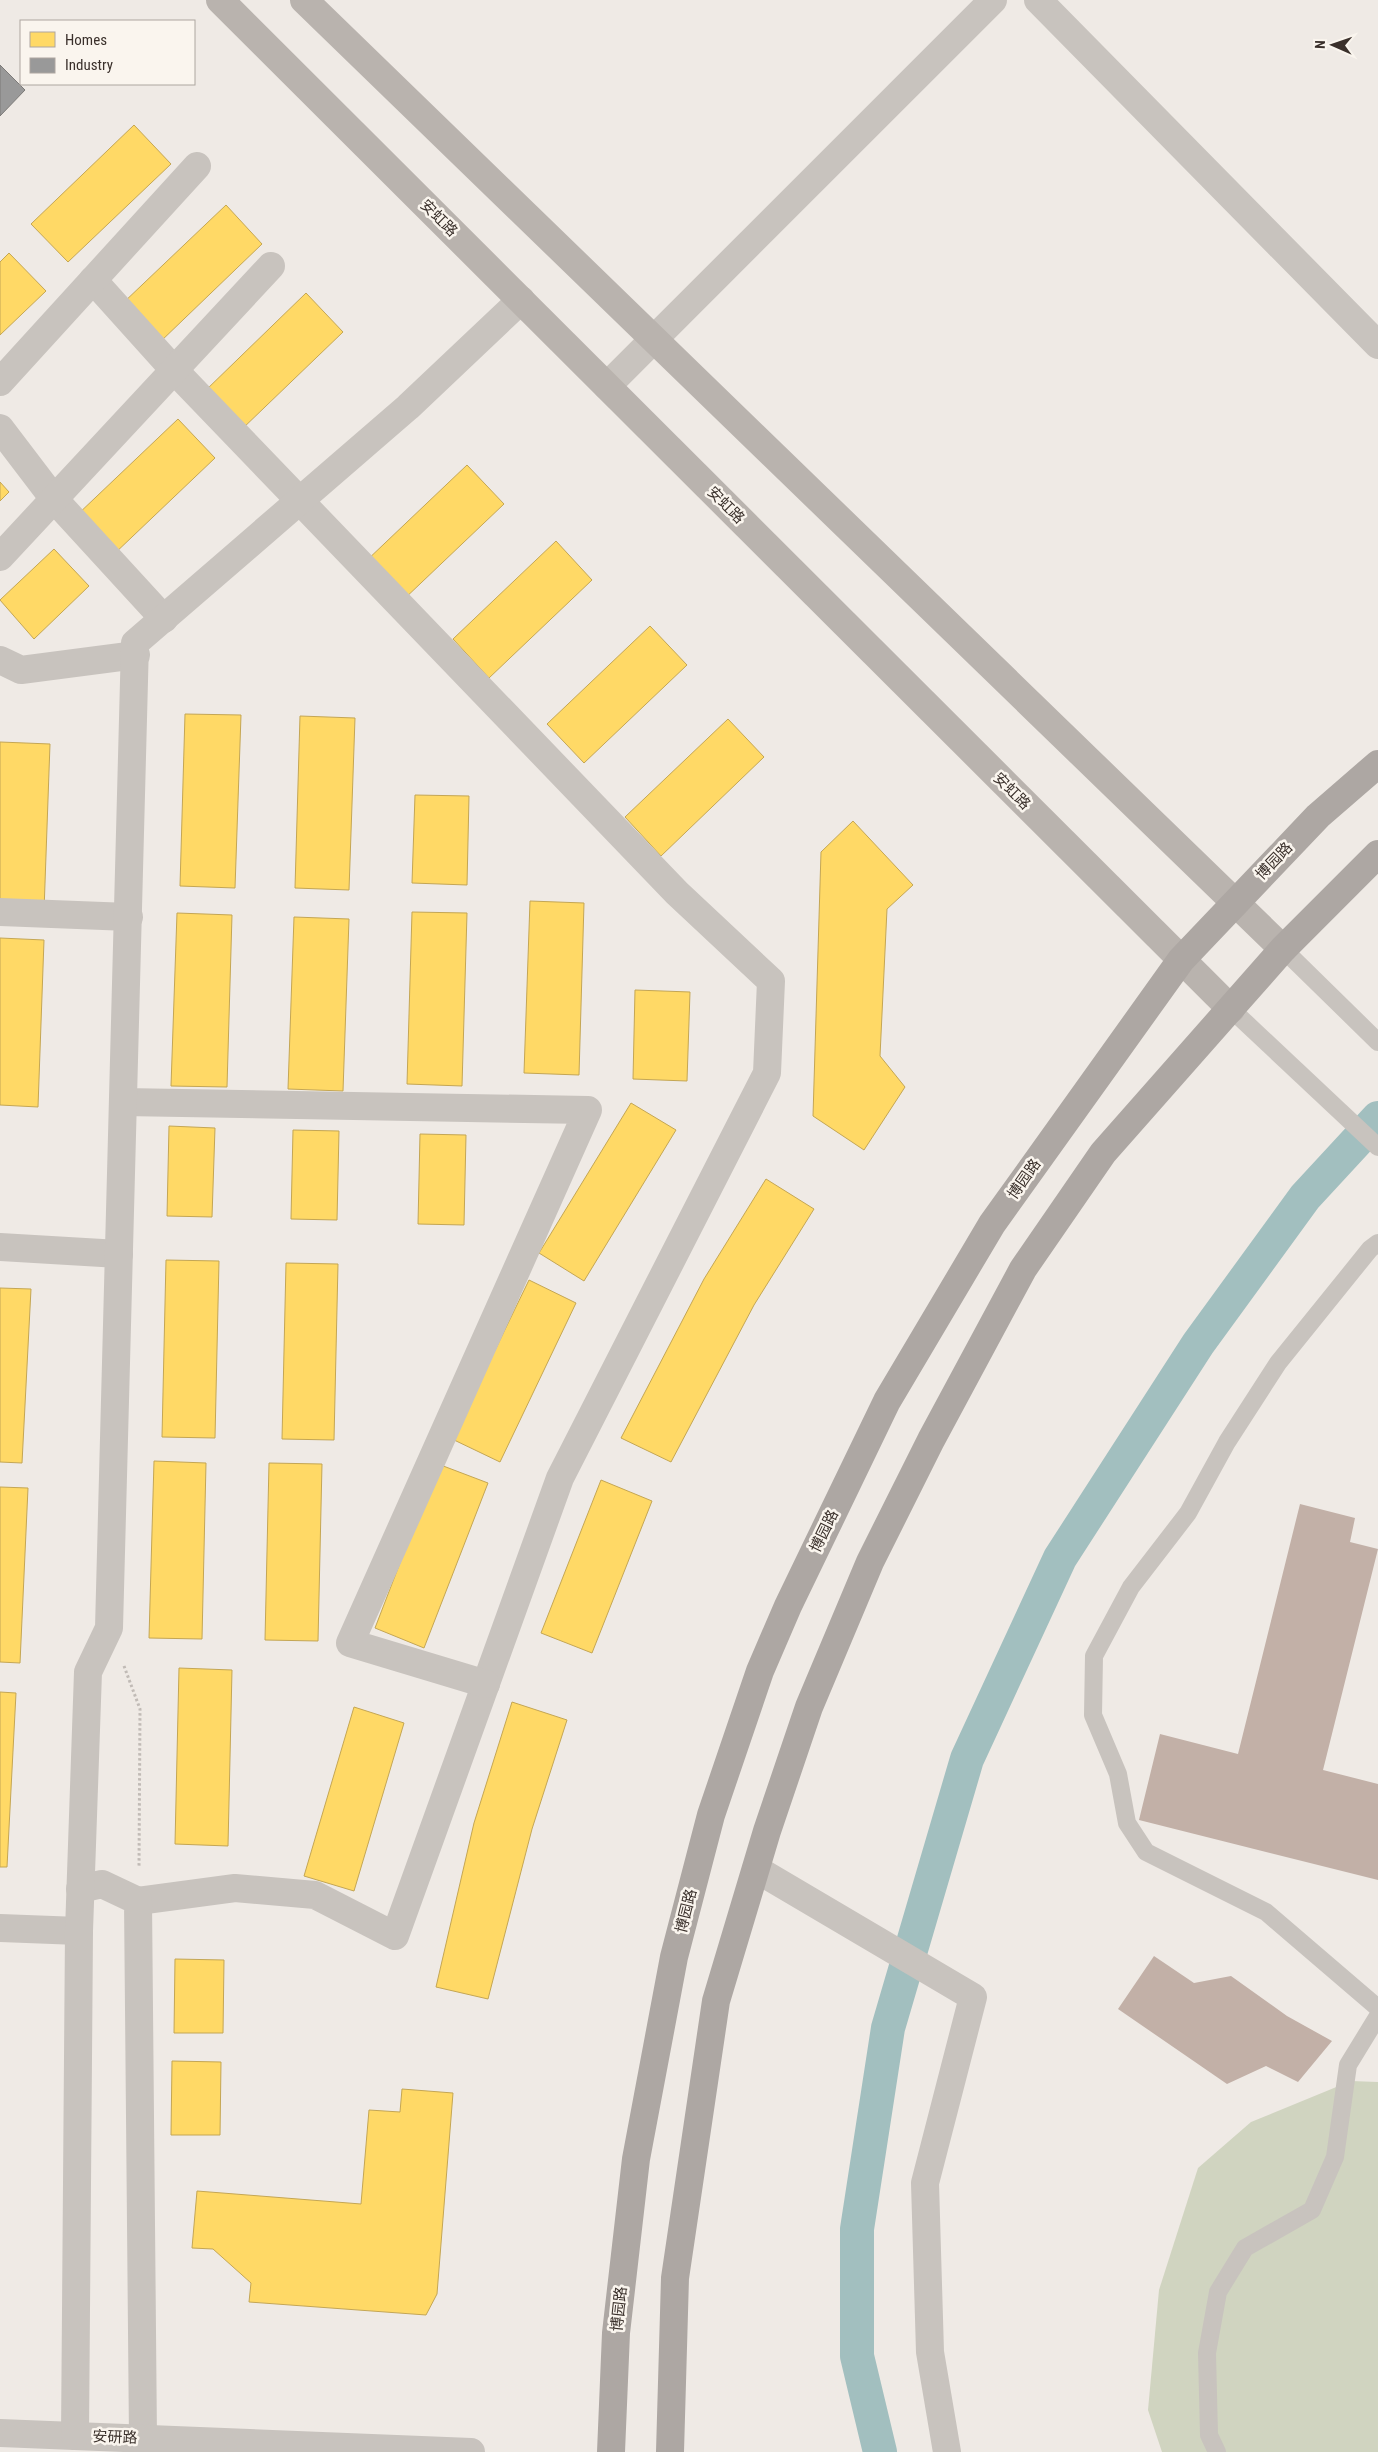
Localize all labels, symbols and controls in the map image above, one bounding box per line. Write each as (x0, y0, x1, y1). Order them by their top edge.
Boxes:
legend (20, 20, 195, 85)
north arrow (1308, 20, 1358, 70)
text: Homes (65, 31, 107, 49)
text: N (1312, 40, 1328, 49)
text: Industry (65, 56, 113, 74)
street label: 安虹路 (417, 196, 461, 240)
street label: 安虹路 (704, 483, 748, 527)
street label: 安虹路 (990, 769, 1034, 813)
street label: 博园路 (1252, 839, 1296, 883)
street label: 博园路 (1004, 1155, 1044, 1203)
street label: 博园路 (806, 1507, 842, 1555)
street label: 博园路 (672, 1887, 700, 1935)
street label: 博园路 (608, 2286, 630, 2332)
street label: 安研路 (92, 2427, 138, 2447)

